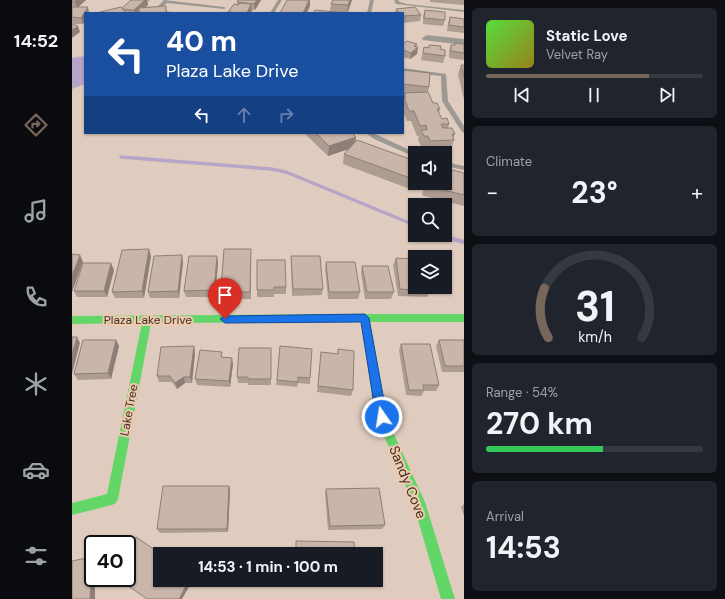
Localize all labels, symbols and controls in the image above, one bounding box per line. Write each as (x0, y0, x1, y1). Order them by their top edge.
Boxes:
text: 40 m (166, 23, 237, 60)
text: Static Love (546, 26, 627, 46)
icon: left (100, 28, 152, 80)
text: 14:52 (14, 29, 58, 53)
text: Velvet Ray (546, 46, 608, 63)
text: Plaza Lake Drive (166, 59, 298, 83)
icon: previous (511, 84, 533, 106)
icon: pause (583, 84, 605, 106)
icon: next (656, 84, 678, 106)
icon: left (191, 104, 213, 126)
icon: ahead (233, 104, 255, 126)
icon: right (275, 104, 297, 126)
icon: directions (22, 111, 50, 139)
map controls (408, 146, 452, 294)
button: sound (408, 146, 452, 190)
text: Climate (486, 153, 532, 170)
text: 23° (571, 173, 618, 212)
text: − (486, 178, 498, 207)
text: + (691, 178, 703, 207)
icon: music (22, 197, 50, 225)
button: search (408, 198, 452, 242)
button: layers (408, 250, 452, 294)
pin (208, 278, 242, 319)
text: 31 (575, 279, 614, 333)
icon: phone (22, 283, 50, 311)
icon: arrive (214, 284, 236, 306)
street label: Plaza Lake Drive (104, 312, 192, 328)
text: km/h (578, 327, 611, 345)
icon: climate (22, 370, 50, 398)
street label: Lake Tree (116, 383, 142, 437)
text: Range · 54% (486, 384, 558, 401)
position arrow (361, 396, 403, 438)
text: 270 km (486, 404, 593, 443)
street label: Sandy Cove (385, 443, 431, 521)
icon: car (22, 456, 50, 484)
text: Arrival (486, 508, 524, 525)
text: 14:53 (486, 528, 561, 567)
speed limit sign: 40 (84, 535, 136, 587)
icon: filters (22, 542, 50, 570)
text: 14:53 · 1 min · 100 m (198, 557, 338, 577)

